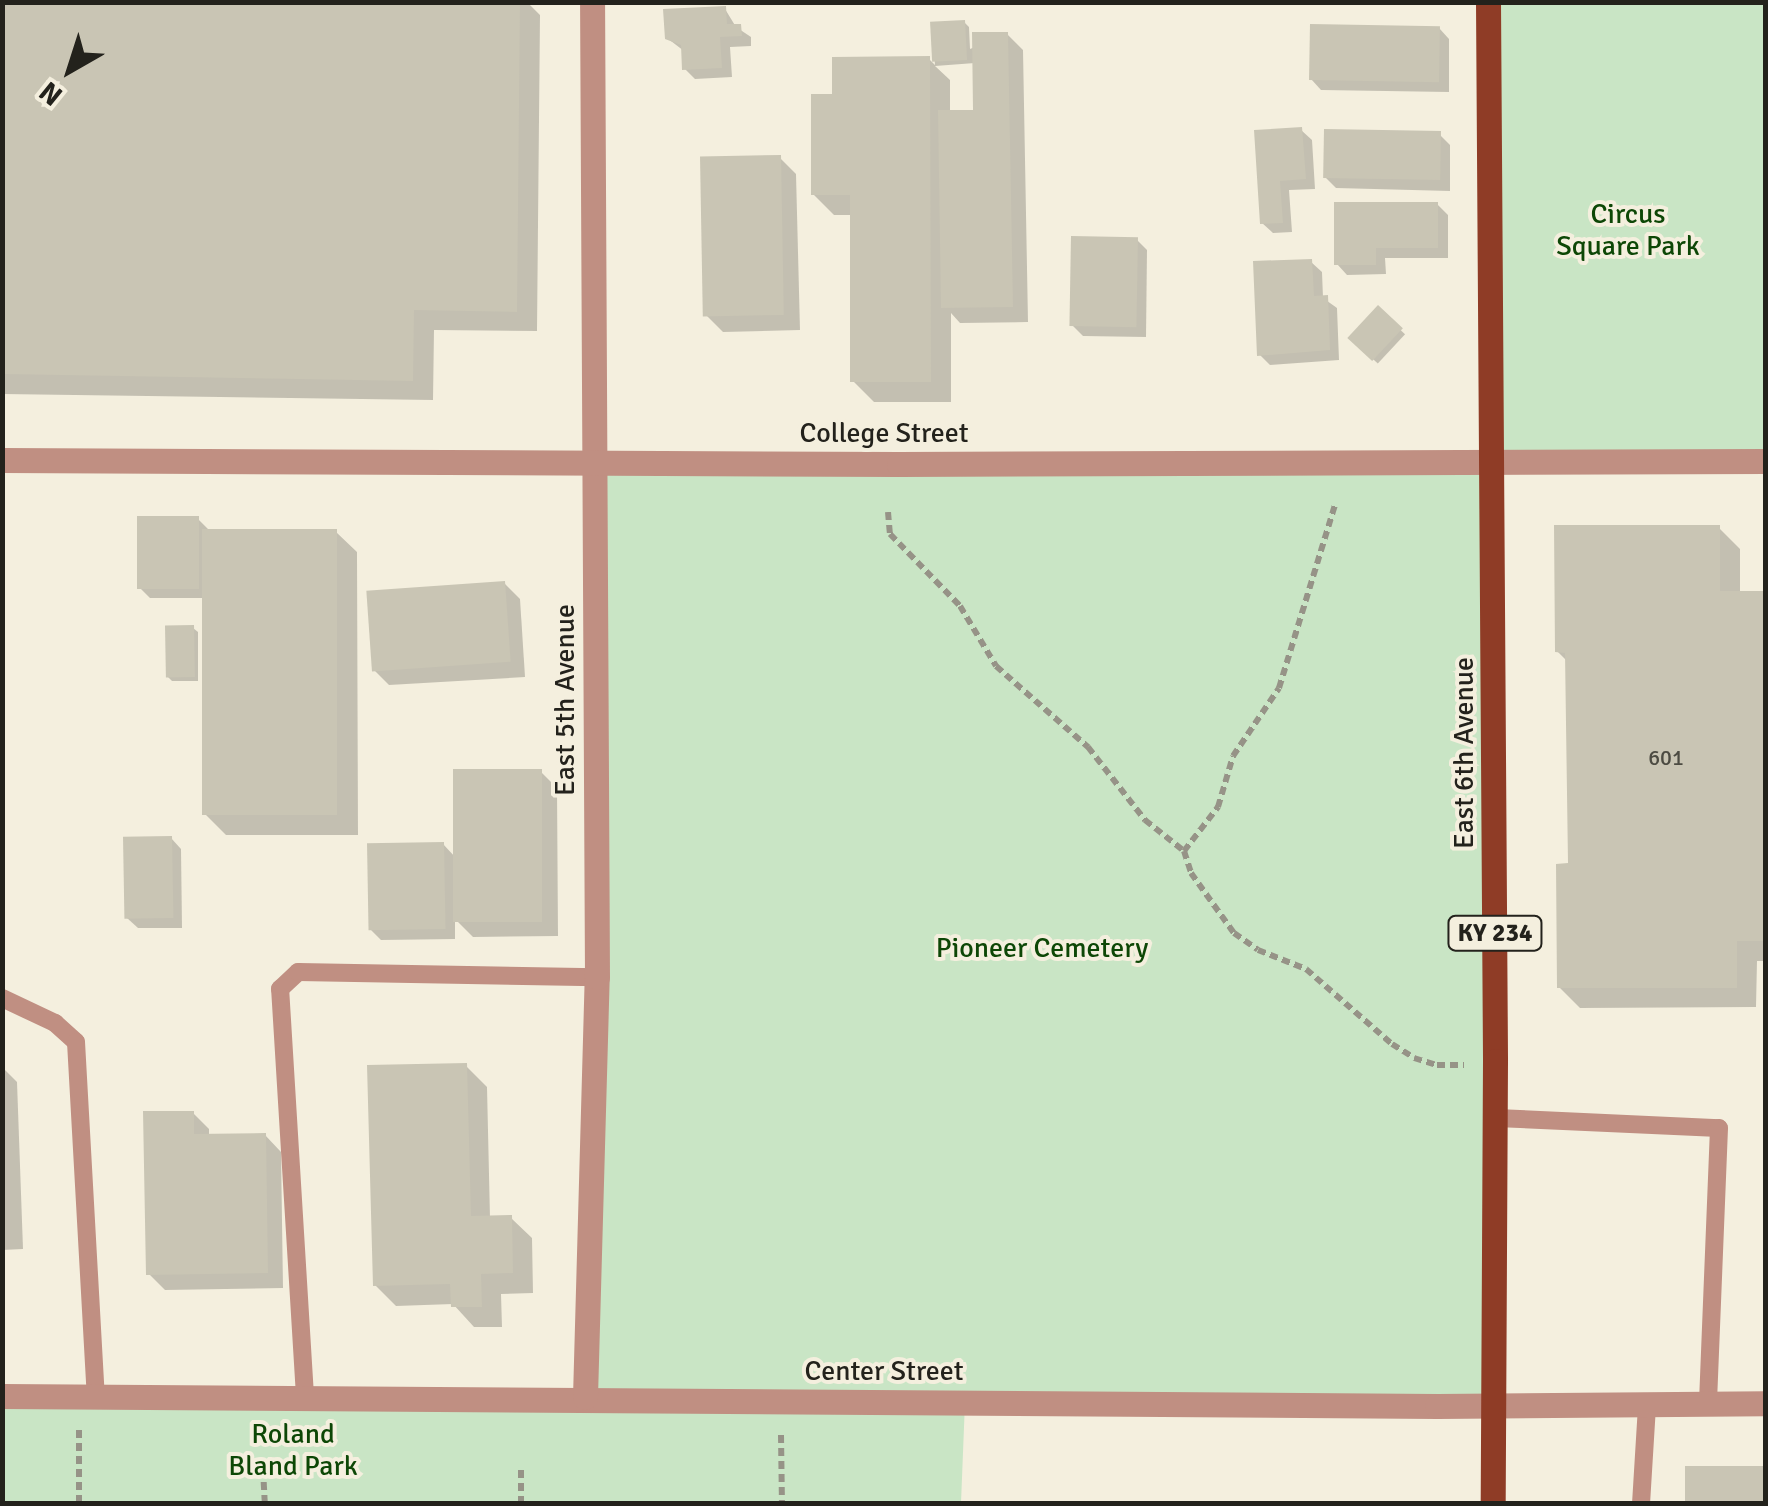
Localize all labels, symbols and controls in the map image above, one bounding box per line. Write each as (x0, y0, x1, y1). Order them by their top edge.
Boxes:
north arrow (20, 20, 120, 120)
text: N (33, 74, 69, 113)
park label: Circus Square Park (1556, 197, 1700, 263)
street label: College Street (799, 416, 969, 450)
street label: East 5th Avenue (548, 604, 582, 796)
street label: East 6th Avenue (1447, 657, 1481, 849)
house number: 601 (1648, 745, 1684, 771)
road number: KY 234 (1445, 913, 1545, 953)
park label: Pioneer Cemetery (936, 931, 1148, 965)
street label: Center Street (805, 1354, 963, 1388)
park label: Roland Bland Park (228, 1417, 358, 1483)

